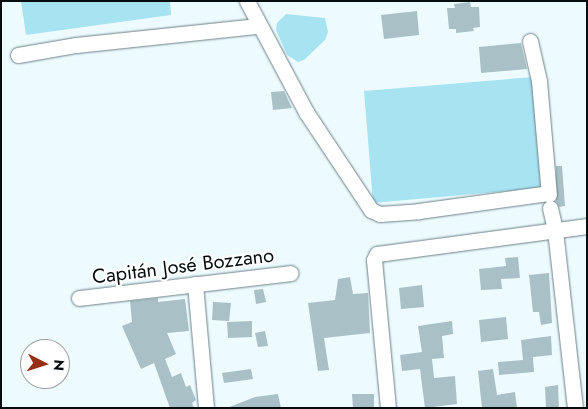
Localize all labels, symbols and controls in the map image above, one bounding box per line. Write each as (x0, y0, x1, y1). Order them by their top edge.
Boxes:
street label: Capitán José Bozzano (91, 243, 275, 289)
north arrow (20, 339, 70, 389)
text: N (48, 359, 69, 372)

